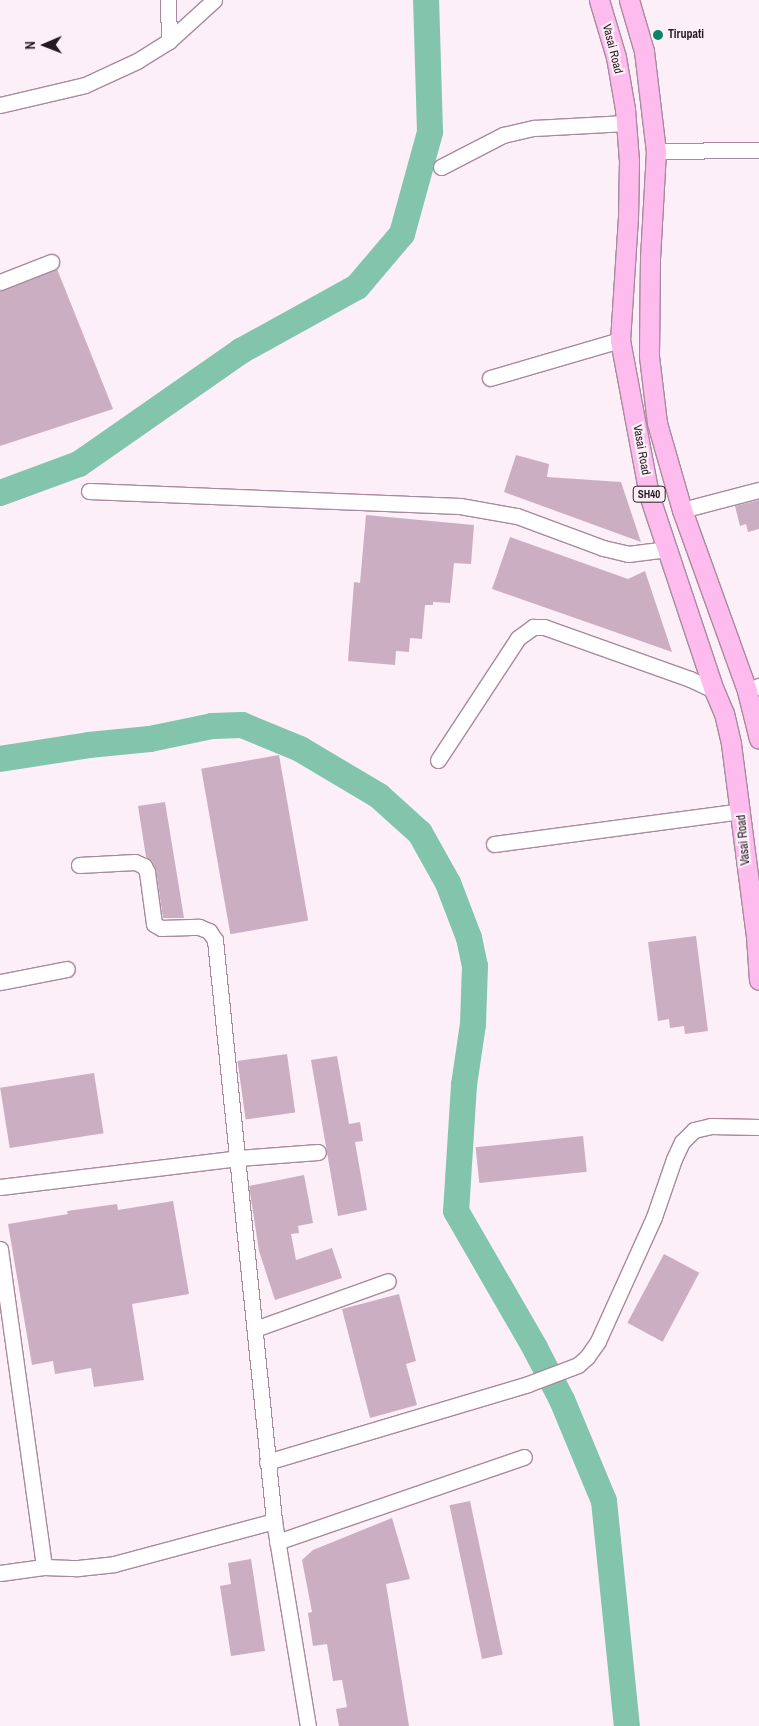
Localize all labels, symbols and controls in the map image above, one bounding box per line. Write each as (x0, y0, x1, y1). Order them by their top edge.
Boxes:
north arrow (20, 20, 70, 70)
street label: Vasai Road (599, 23, 625, 75)
place label: Tirupati (668, 28, 704, 42)
marker: Tirupati (652, 29, 664, 41)
text: N (21, 41, 39, 50)
street label: Vasai Road (630, 424, 652, 476)
road number: SH40 (632, 486, 666, 502)
street label: Vasai Road (735, 814, 753, 866)

